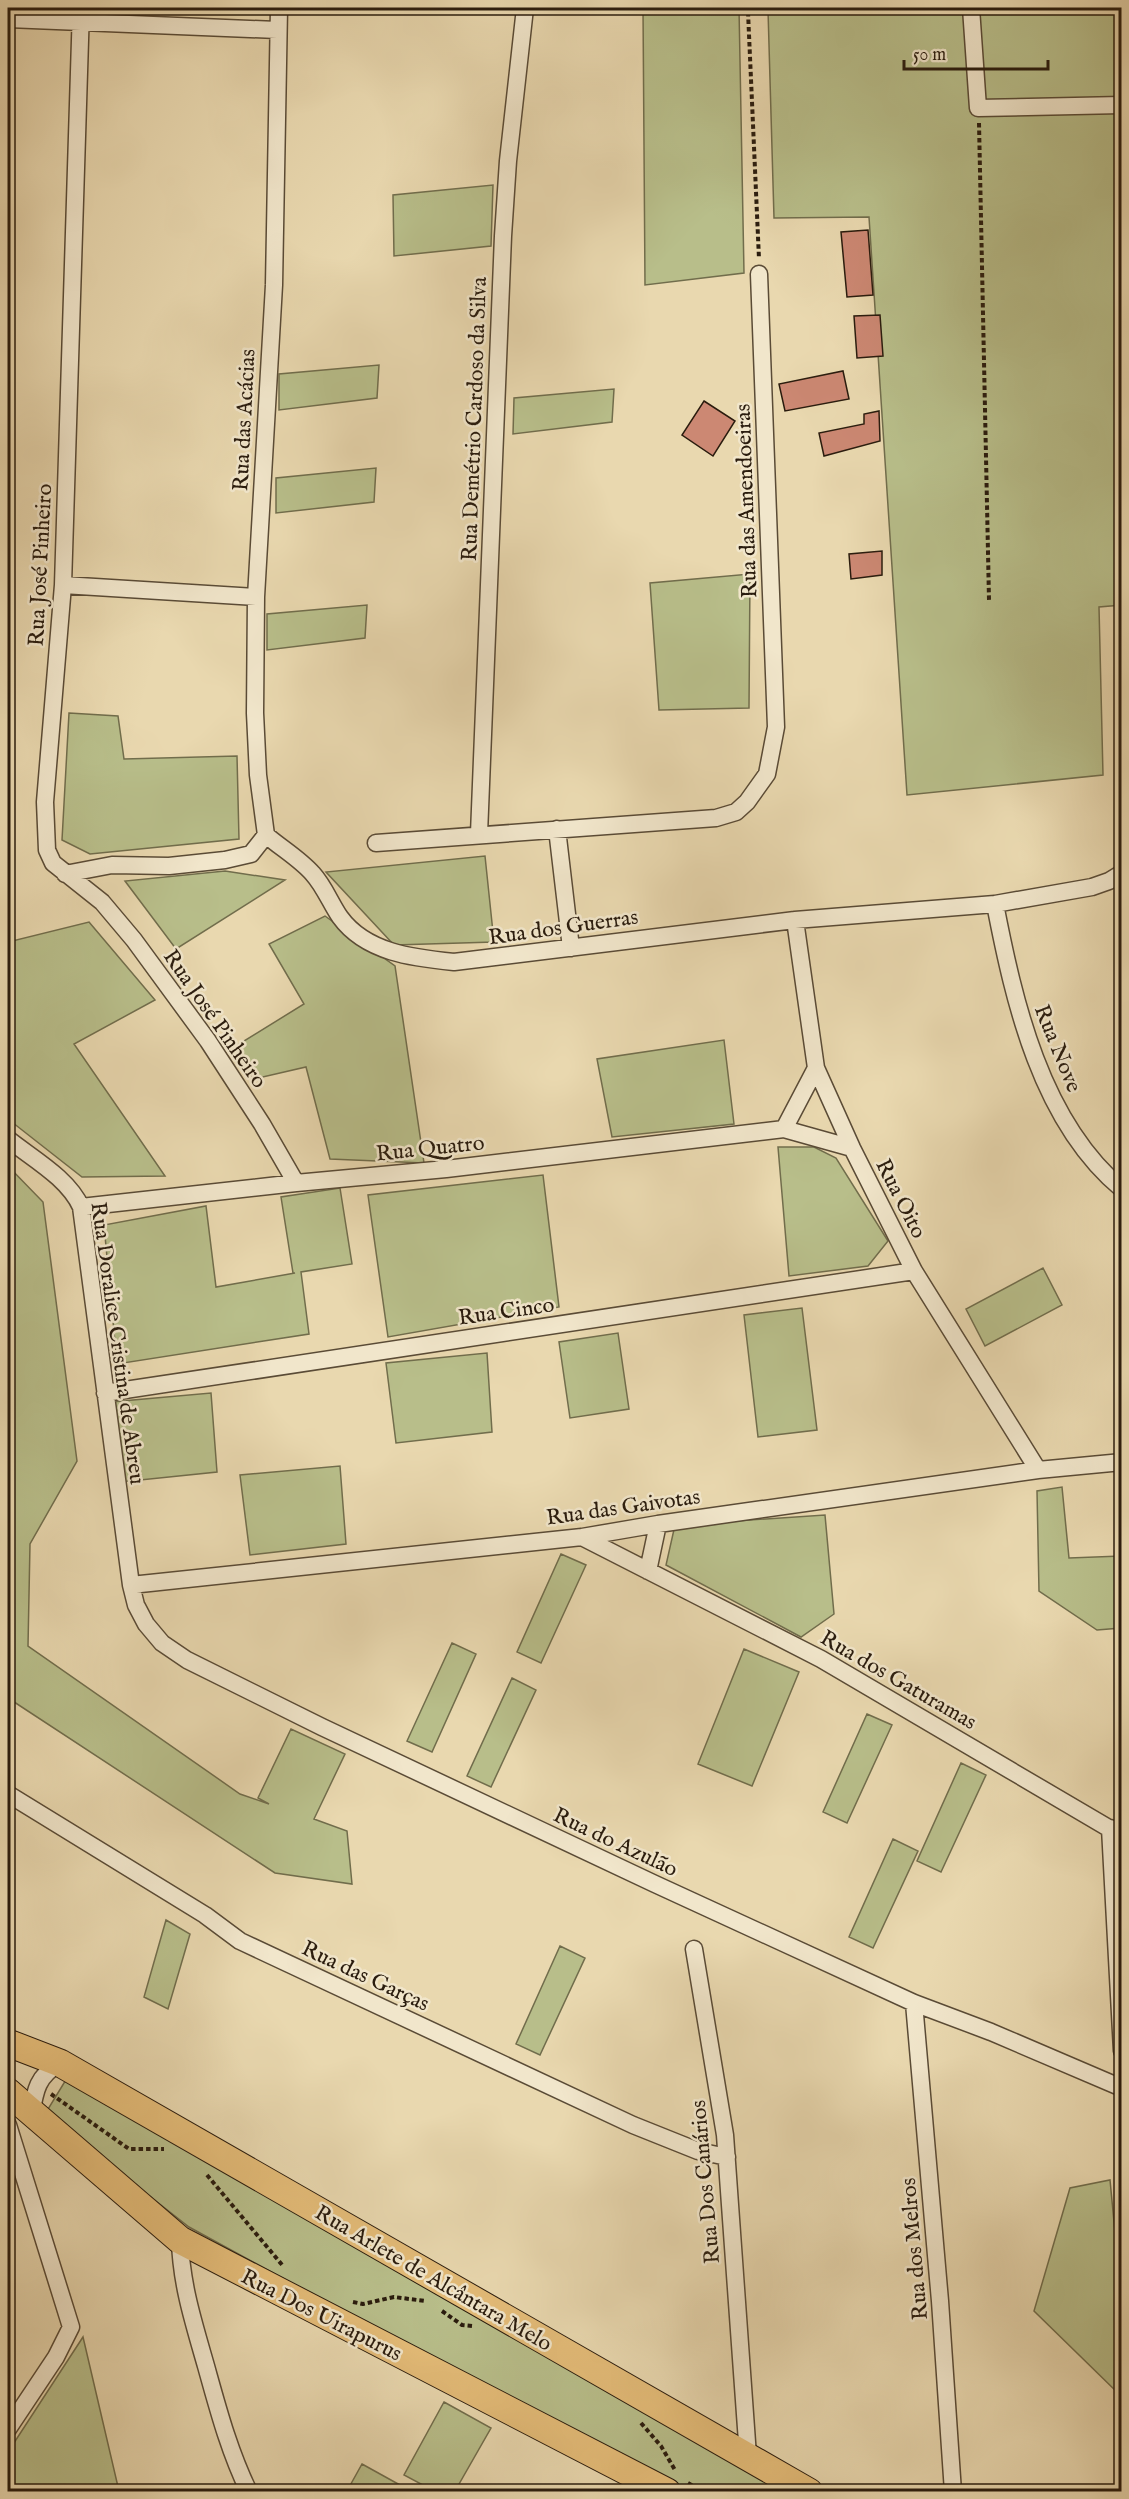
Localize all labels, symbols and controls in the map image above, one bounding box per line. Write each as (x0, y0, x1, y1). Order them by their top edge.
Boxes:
scale bar (904, 33, 1048, 71)
text: 50 m (913, 44, 946, 67)
street label: Rua Demétrio Cardoso da Silva (456, 276, 494, 562)
street label: Rua das Acácias (227, 348, 263, 492)
street label: Rua das Amendoeiras (730, 403, 764, 599)
street label: Rua José Pinheiro (23, 483, 59, 647)
street label: Rua dos Guerras (487, 904, 640, 952)
street label: Rua José Pinheiro (156, 944, 273, 1094)
street label: Rua Nove (1027, 1001, 1087, 1097)
street label: Rua Quatro (375, 1129, 486, 1169)
street label: Rua Oito (868, 1154, 932, 1244)
street label: Rua Doralice Cristina de Abreu (83, 1200, 151, 1486)
street label: Rua Cinco (456, 1291, 556, 1333)
street label: Rua das Gaivotas (545, 1483, 702, 1533)
street label: Rua dos Gaturamas (815, 1625, 981, 1737)
street label: Rua do Azulão (548, 1802, 682, 1884)
street label: Rua das Garças (297, 1935, 434, 2019)
street label: Rua Dos Canários (685, 2099, 727, 2265)
street label: Rua dos Melros (895, 2176, 935, 2321)
street label: Rua Arlete de Alcântara Melo (309, 2199, 557, 2358)
street label: Rua Dos Uirapurus (236, 2263, 406, 2368)

